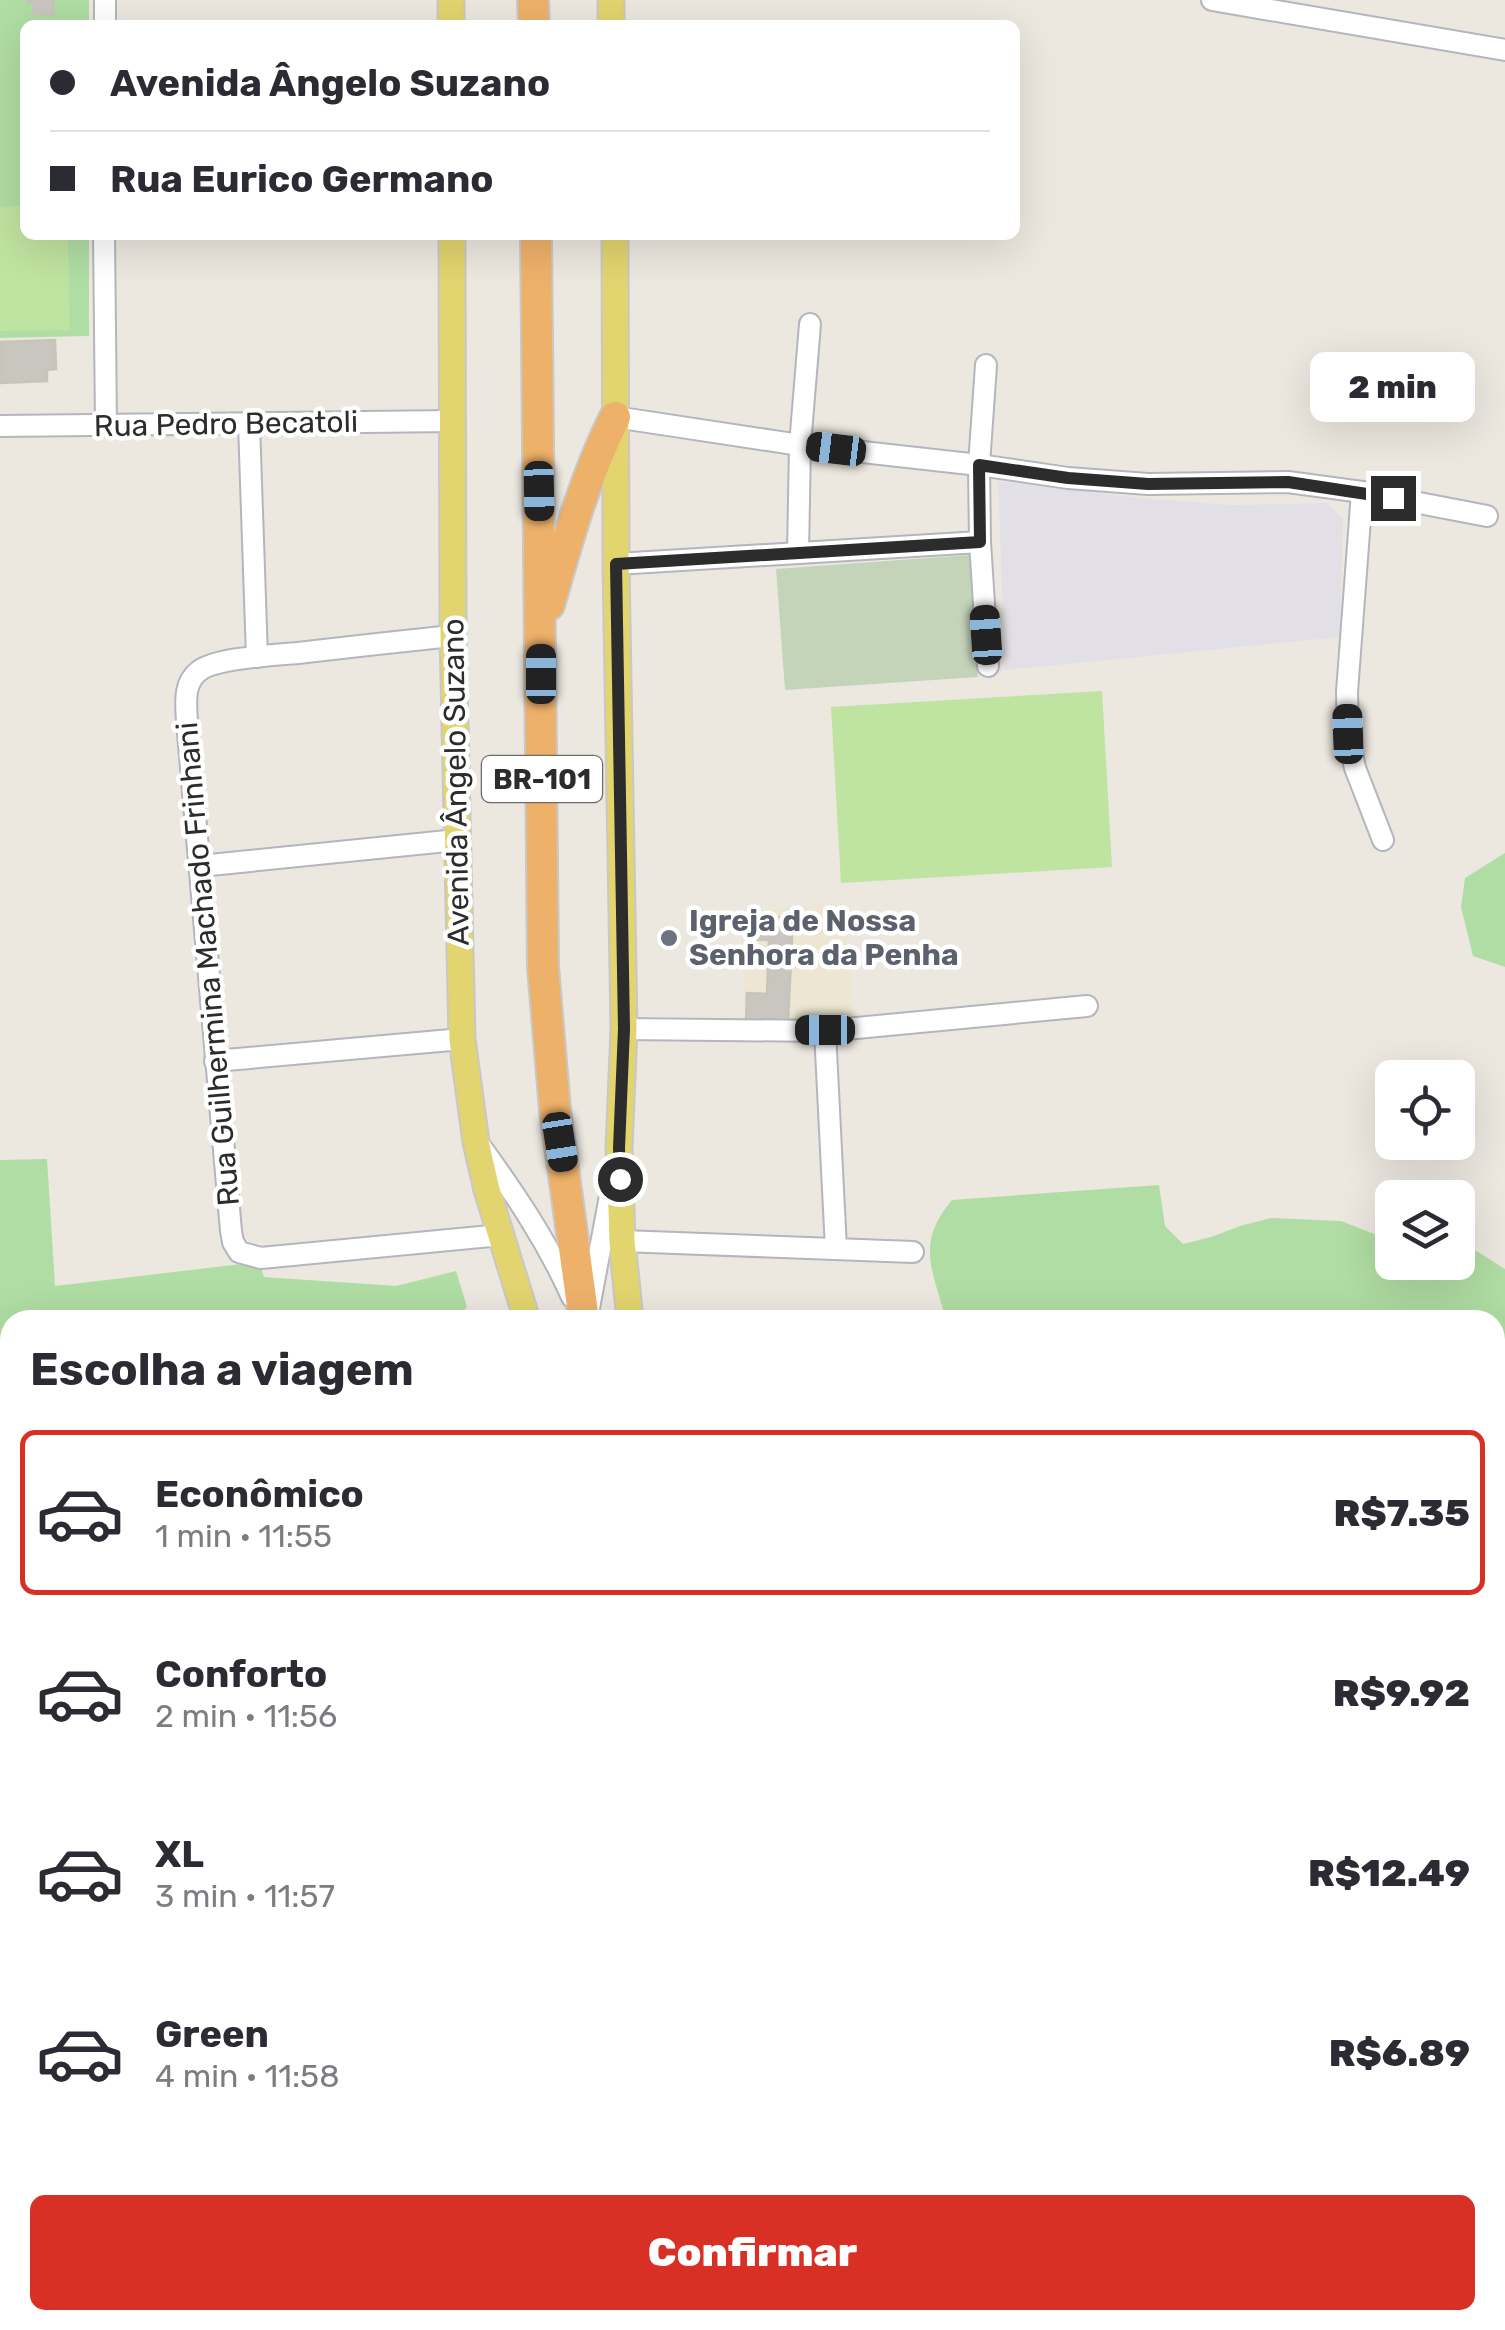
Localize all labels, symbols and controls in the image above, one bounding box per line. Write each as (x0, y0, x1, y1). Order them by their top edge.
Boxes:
text: Avenida Ângelo Suzano (110, 60, 550, 106)
text: Rua Eurico Germano (110, 156, 494, 202)
callout: 2 min (1310, 353, 1476, 423)
text: 2 min (1348, 368, 1437, 406)
street label: Rua Pedro Becatoli (94, 404, 358, 444)
car (804, 430, 868, 468)
car (523, 461, 555, 521)
route end (1371, 476, 1416, 521)
car (969, 604, 1003, 666)
street label: Avenida Ângelo Suzano (435, 618, 477, 946)
car (526, 644, 556, 704)
car (1332, 703, 1364, 765)
street label: Rua Guilhermina Machado Frinhani (169, 721, 247, 1207)
road number: BR-101 (482, 756, 602, 802)
place label: Igreja de Nossa Senhora da Penha (689, 903, 959, 973)
marker: Igreja de Nossa Senhora da Penha (658, 927, 680, 949)
car (795, 1015, 855, 1045)
map controls (1375, 1060, 1475, 1280)
button: locate (1375, 1060, 1475, 1160)
car (540, 1110, 580, 1174)
route start (598, 1157, 643, 1202)
button: layers (1375, 1180, 1475, 1280)
text: Escolha a viagem (30, 1343, 414, 1396)
icon: car (35, 1468, 125, 1558)
text: Econômico (155, 1471, 364, 1517)
text: R$7.35 (1334, 1490, 1470, 1536)
text: 1 min · 11:55 (155, 1517, 332, 1555)
icon: car (35, 1648, 125, 1738)
text: Conforto (155, 1651, 327, 1697)
text: R$9.92 (1333, 1670, 1470, 1716)
text: 2 min · 11:56 (155, 1697, 337, 1735)
icon: car (35, 1828, 125, 1918)
text: XL (155, 1831, 204, 1877)
text: R$12.49 (1308, 1850, 1470, 1896)
text: 3 min · 11:57 (155, 1877, 335, 1915)
icon: car (35, 2008, 125, 2098)
text: Green (155, 2011, 269, 2057)
text: R$6.89 (1329, 2030, 1470, 2076)
text: 4 min · 11:58 (155, 2057, 339, 2095)
button: Confirmar (30, 2195, 1475, 2310)

